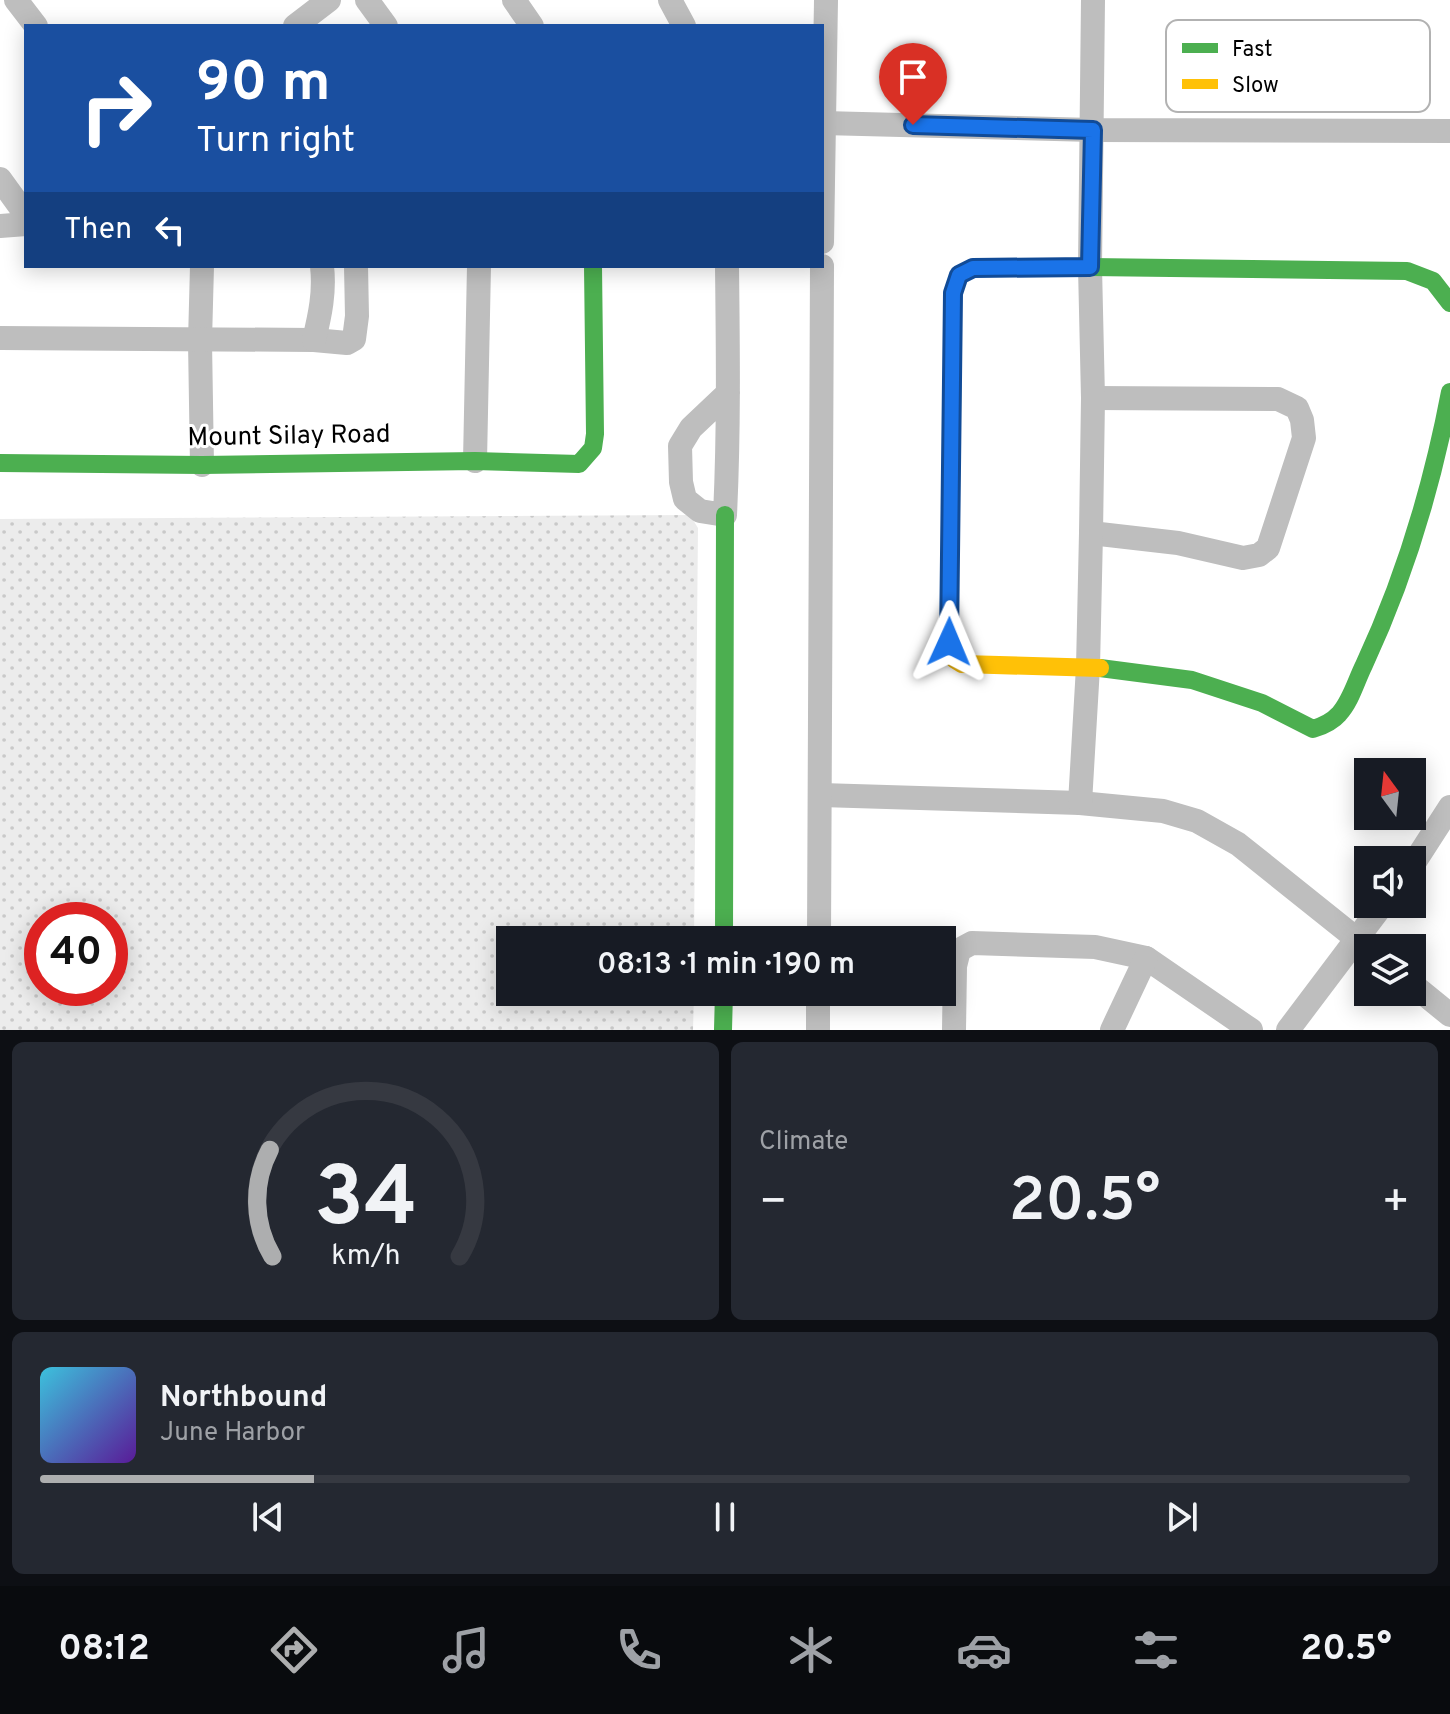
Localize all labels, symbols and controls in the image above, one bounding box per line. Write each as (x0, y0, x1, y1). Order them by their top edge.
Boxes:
legend (1166, 20, 1430, 112)
text: Fast (1232, 37, 1273, 64)
pin (879, 43, 947, 125)
text: 90 m (196, 50, 331, 120)
icon: arrive (891, 55, 935, 99)
icon: right (64, 56, 168, 160)
text: Slow (1232, 73, 1279, 100)
text: Turn right (196, 119, 355, 165)
icon: left (148, 208, 192, 252)
text: Then (64, 212, 132, 249)
street label: Mount Silay Road (187, 419, 391, 455)
position arrow (907, 600, 991, 684)
north arrow (1354, 758, 1426, 830)
map controls (1354, 758, 1426, 1006)
button: sound (1354, 846, 1426, 918)
speed limit sign: 40 (24, 902, 128, 1006)
button: layers (1354, 934, 1426, 1006)
text: 08:13 · 1 min · 190 m (597, 947, 855, 984)
text: Climate (759, 1126, 848, 1159)
text: 34 (314, 1150, 417, 1255)
text: 20.5° (1009, 1166, 1160, 1242)
text: − (759, 1176, 787, 1232)
text: + (1382, 1176, 1410, 1232)
text: km/h (331, 1239, 400, 1275)
text: Northbound (160, 1380, 327, 1417)
text: June Harbor (160, 1417, 305, 1450)
icon: previous (246, 1495, 290, 1539)
icon: pause (703, 1495, 747, 1539)
icon: next (1160, 1495, 1204, 1539)
icon: directions (266, 1622, 322, 1678)
icon: music (438, 1622, 494, 1678)
icon: phone (611, 1622, 667, 1678)
icon: climate (783, 1622, 839, 1678)
icon: car (956, 1622, 1012, 1678)
icon: filters (1128, 1622, 1184, 1678)
text: 08:12 (58, 1627, 150, 1673)
text: 20.5° (1300, 1627, 1392, 1673)

